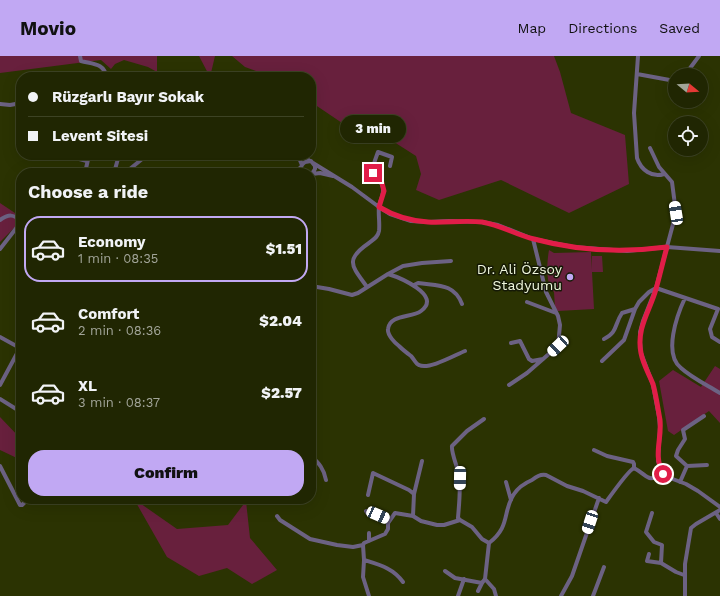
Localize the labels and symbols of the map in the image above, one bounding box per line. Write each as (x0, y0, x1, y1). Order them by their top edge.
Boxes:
north arrow (668, 68, 708, 108)
callout: 3 min (340, 115, 406, 143)
route end (364, 164, 382, 182)
car (668, 200, 684, 226)
place label: Dr. Ali Özsoy Stadyumu (477, 261, 563, 293)
marker: Dr. Ali Özsoy Stadyumu (565, 272, 575, 282)
car (545, 333, 571, 359)
route start (654, 465, 672, 483)
car (454, 466, 466, 490)
car (365, 505, 391, 525)
car (581, 509, 599, 535)

